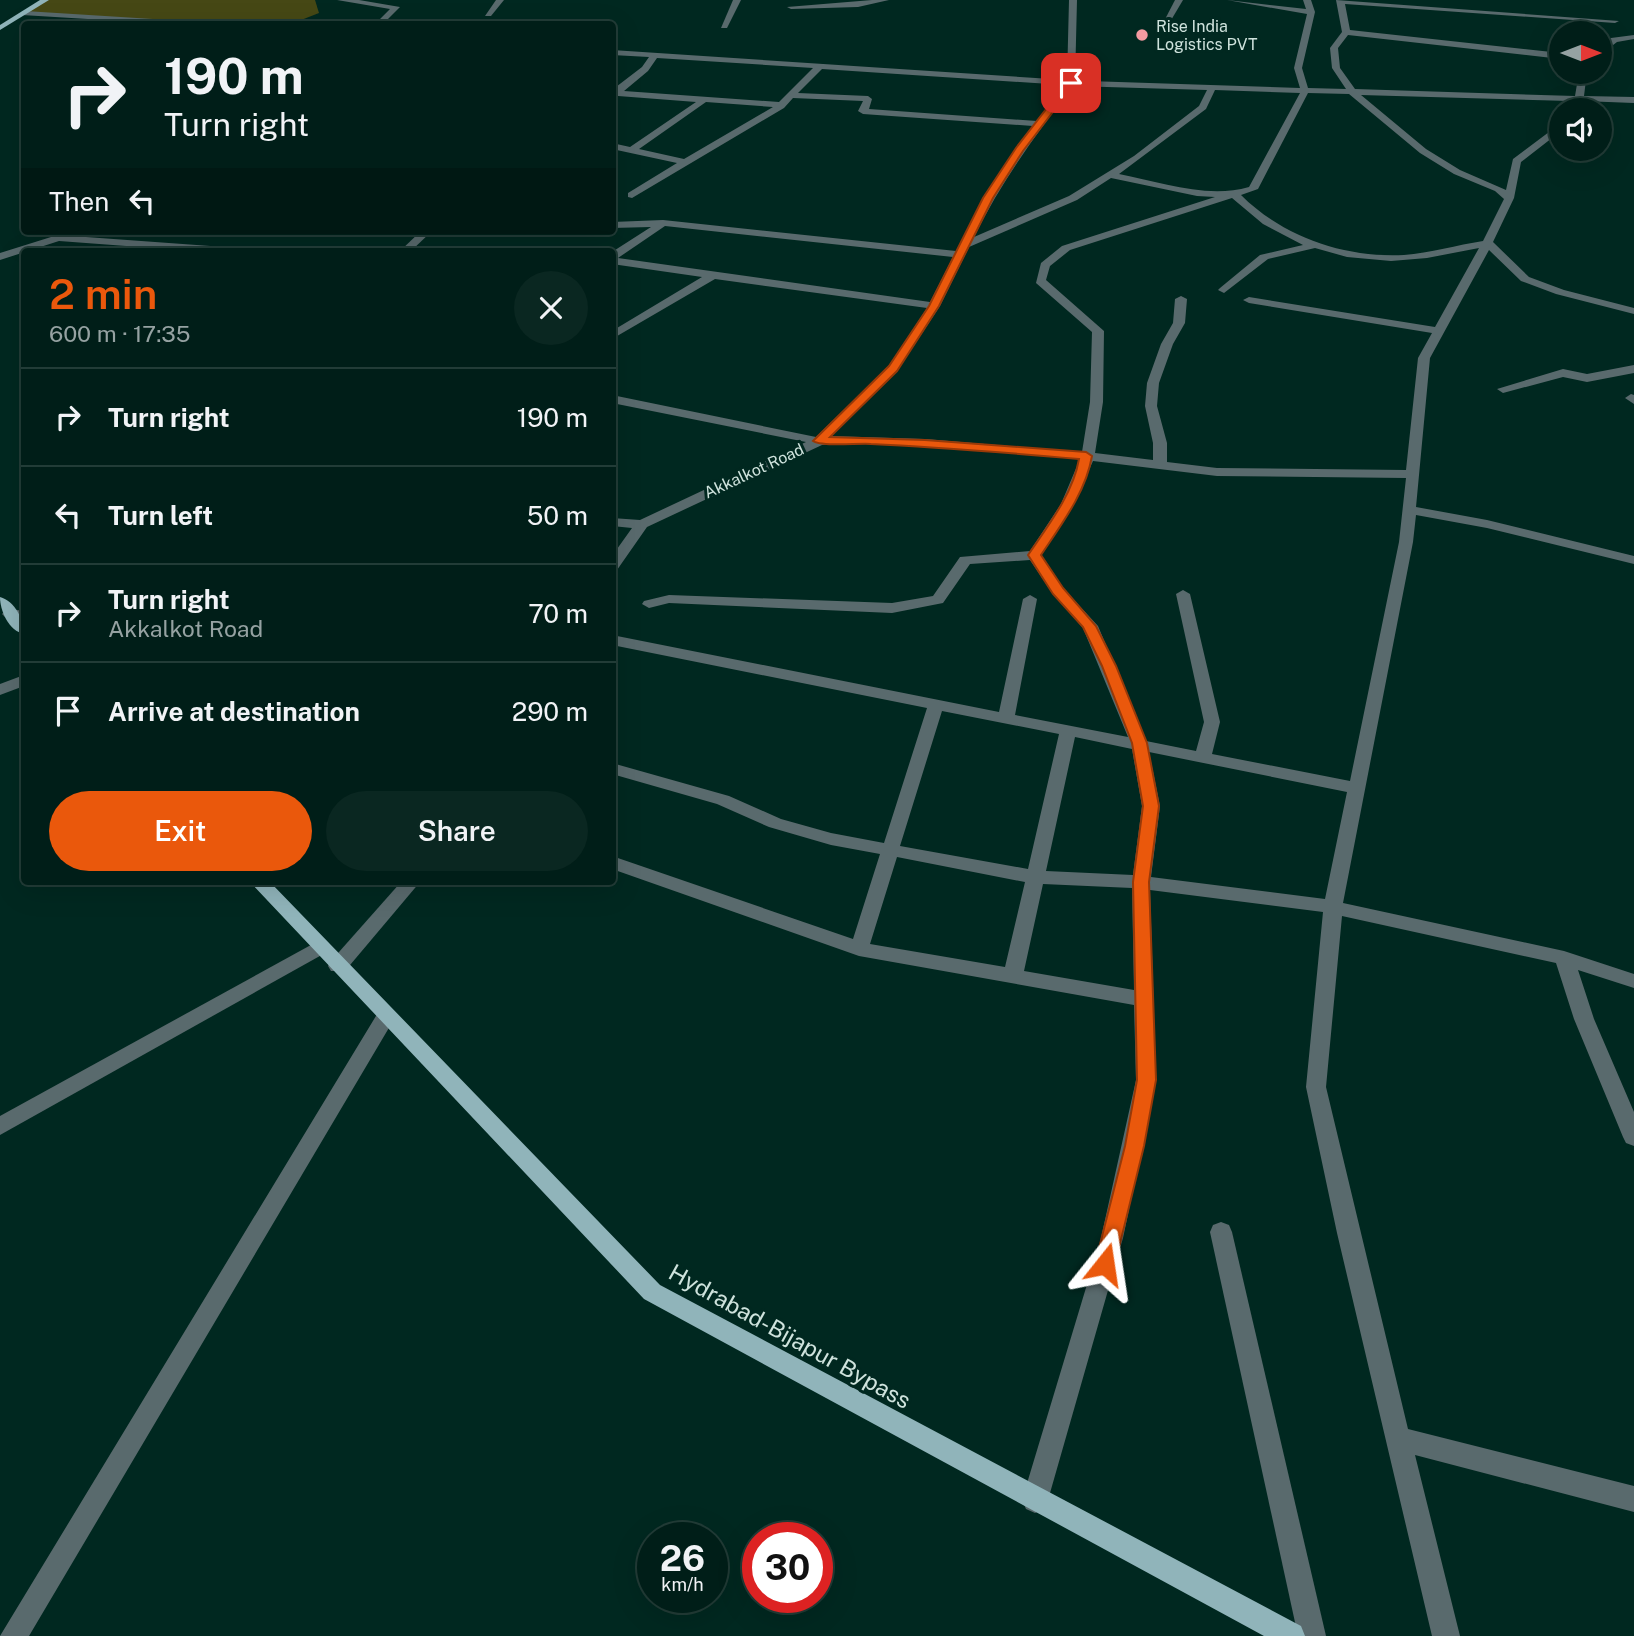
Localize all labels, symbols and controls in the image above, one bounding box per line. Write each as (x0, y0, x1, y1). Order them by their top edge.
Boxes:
place label: Rise India Logistics PVT (1156, 17, 1258, 54)
north arrow (1549, 21, 1612, 84)
map controls (1549, 21, 1612, 161)
marker: Rise India Logistics PVT (1134, 27, 1150, 43)
text: 190 m (164, 47, 304, 105)
icon: right (49, 49, 140, 140)
pin (1041, 53, 1101, 113)
icon: arrive (1052, 64, 1090, 102)
button: sound (1549, 98, 1612, 161)
text: Turn right (164, 106, 309, 143)
icon: left (123, 182, 161, 220)
text: Then (49, 186, 109, 217)
text: 2 min (49, 269, 157, 318)
button: close (514, 271, 588, 345)
text: 600 m · 17:35 (49, 320, 191, 347)
icon: right (49, 398, 87, 436)
text: Turn right (108, 402, 230, 433)
text: 190 m (517, 402, 588, 433)
street label: Akkalkot Road (701, 440, 807, 502)
icon: left (49, 496, 87, 534)
text: Turn left (108, 500, 213, 531)
text: 50 m (527, 500, 588, 531)
text: Turn right (108, 584, 230, 615)
icon: right (49, 594, 87, 632)
text: 70 m (528, 598, 588, 629)
text: Akkalkot Road (108, 615, 263, 642)
icon: arrive (49, 692, 87, 730)
text: Arrive at destination (108, 696, 360, 727)
text: 290 m (512, 696, 588, 727)
button: Exit (49, 791, 312, 871)
button: Share (326, 791, 588, 871)
position arrow (1068, 1227, 1142, 1301)
street label: Hydrabad-Bijapur Bypass (664, 1258, 916, 1414)
speed limit sign: 30 (742, 1522, 833, 1613)
text: 26 (660, 1538, 705, 1579)
text: km/h (661, 1574, 704, 1595)

